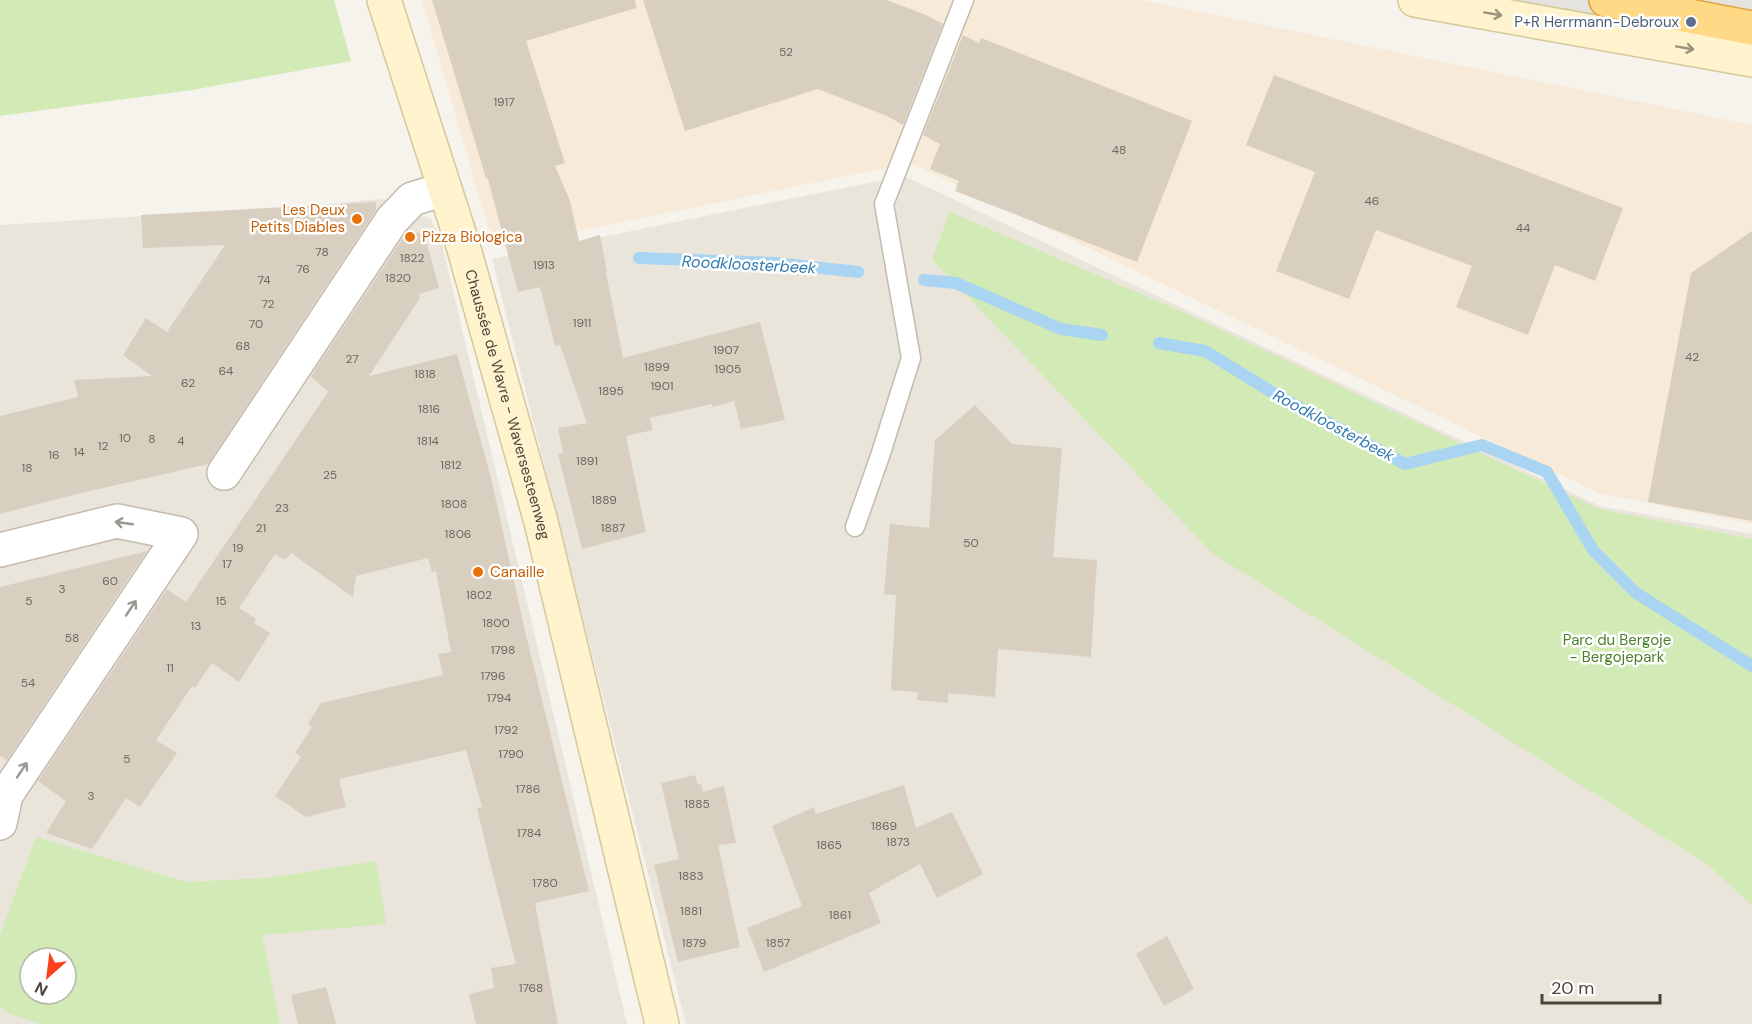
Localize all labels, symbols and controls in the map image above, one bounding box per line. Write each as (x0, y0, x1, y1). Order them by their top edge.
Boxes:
one-way arrow (1483, 9, 1502, 20)
place label: P+R Herrmann-Debroux (1514, 12, 1680, 32)
marker: P+R Herrmann-Debroux (1684, 15, 1698, 29)
one-way arrow (1675, 43, 1694, 54)
house number: 52 (779, 44, 793, 60)
house number: 1917 (493, 94, 515, 110)
house number: 48 (1112, 142, 1126, 158)
house number: 46 (1365, 193, 1379, 209)
place label: Les Deux Petits Diables (251, 200, 346, 237)
marker: Les Deux Petits Diables (350, 212, 364, 226)
house number: 44 (1516, 220, 1530, 236)
place label: Pizza Biologica (422, 227, 522, 247)
marker: Pizza Biologica (403, 230, 417, 244)
house number: 78 (315, 244, 329, 260)
house number: 1822 (400, 250, 424, 266)
water label: Roodkloosterbeek (681, 250, 817, 279)
house number: 1913 (533, 257, 555, 273)
house number: 76 (296, 261, 310, 277)
street label: Chaussée de Wavre - Waversesteenweg (460, 267, 555, 542)
house number: 1820 (385, 270, 411, 286)
house number: 74 (258, 272, 270, 288)
house number: 72 (261, 296, 275, 312)
house number: 1911 (573, 315, 591, 331)
house number: 70 (249, 316, 263, 332)
house number: 68 (236, 338, 250, 354)
house number: 1907 (713, 342, 739, 358)
house number: 42 (1685, 349, 1699, 365)
house number: 27 (345, 351, 359, 367)
house number: 1899 (644, 359, 670, 375)
house number: 1905 (715, 361, 741, 377)
house number: 64 (219, 363, 233, 379)
house number: 1818 (414, 366, 436, 382)
house number: 62 (181, 375, 195, 391)
house number: 1901 (650, 378, 674, 394)
house number: 1895 (598, 383, 624, 399)
water label: Roodkloosterbeek (1270, 385, 1399, 467)
house number: 1816 (418, 401, 440, 417)
house number: 10 (119, 430, 131, 446)
house number: 8 (148, 431, 156, 447)
house number: 4 (177, 433, 185, 449)
house number: 1814 (417, 433, 439, 449)
house number: 12 (98, 438, 108, 454)
house number: 14 (73, 444, 85, 460)
house number: 16 (48, 447, 60, 463)
house number: 1891 (576, 453, 598, 469)
house number: 1812 (440, 457, 462, 473)
house number: 18 (21, 460, 33, 476)
house number: 25 (323, 467, 337, 483)
house number: 1889 (591, 492, 617, 508)
house number: 1808 (441, 496, 467, 512)
house number: 23 (275, 500, 289, 516)
one-way arrow (115, 517, 134, 528)
house number: 21 (256, 520, 266, 536)
house number: 1887 (601, 520, 625, 536)
house number: 1806 (445, 526, 471, 542)
house number: 50 (963, 535, 979, 551)
house number: 19 (232, 540, 244, 556)
house number: 17 (222, 556, 232, 572)
place label: Canaille (490, 562, 545, 582)
marker: Canaille (471, 565, 485, 579)
house number: 60 (102, 573, 118, 589)
house number: 3 (58, 581, 66, 597)
house number: 1802 (466, 587, 492, 603)
house number: 5 (25, 593, 33, 609)
house number: 15 (215, 593, 227, 609)
one-way arrow (125, 601, 137, 617)
house number: 1800 (482, 615, 510, 631)
house number: 13 (191, 618, 201, 634)
house number: 58 (65, 630, 79, 646)
park label: Parc du Bergoje - Bergojepark (1563, 630, 1671, 667)
house number: 1798 (491, 642, 515, 658)
house number: 11 (166, 660, 174, 676)
house number: 1796 (481, 668, 505, 684)
house number: 54 (21, 675, 35, 691)
house number: 1794 (487, 690, 511, 706)
house number: 1792 (494, 722, 518, 738)
house number: 1790 (498, 746, 524, 762)
house number: 5 (123, 751, 131, 767)
one-way arrow (17, 762, 29, 779)
house number: 1786 (516, 781, 540, 797)
house number: 3 (87, 788, 95, 804)
house number: 1885 (684, 796, 710, 812)
house number: 1869 (871, 818, 897, 834)
house number: 1784 (517, 825, 541, 841)
house number: 1873 (886, 834, 910, 850)
house number: 1865 (816, 837, 842, 853)
house number: 1883 (678, 868, 704, 884)
house number: 1780 (532, 875, 558, 891)
house number: 1881 (680, 903, 702, 919)
house number: 1861 (829, 907, 851, 923)
house number: 1879 (682, 935, 706, 951)
house number: 1857 (766, 935, 790, 951)
north arrow (18, 946, 78, 1006)
scale bar (1542, 967, 1660, 1005)
text: 20 m (1551, 976, 1594, 1000)
text: N (31, 977, 51, 1001)
house number: 1768 (519, 980, 543, 996)

